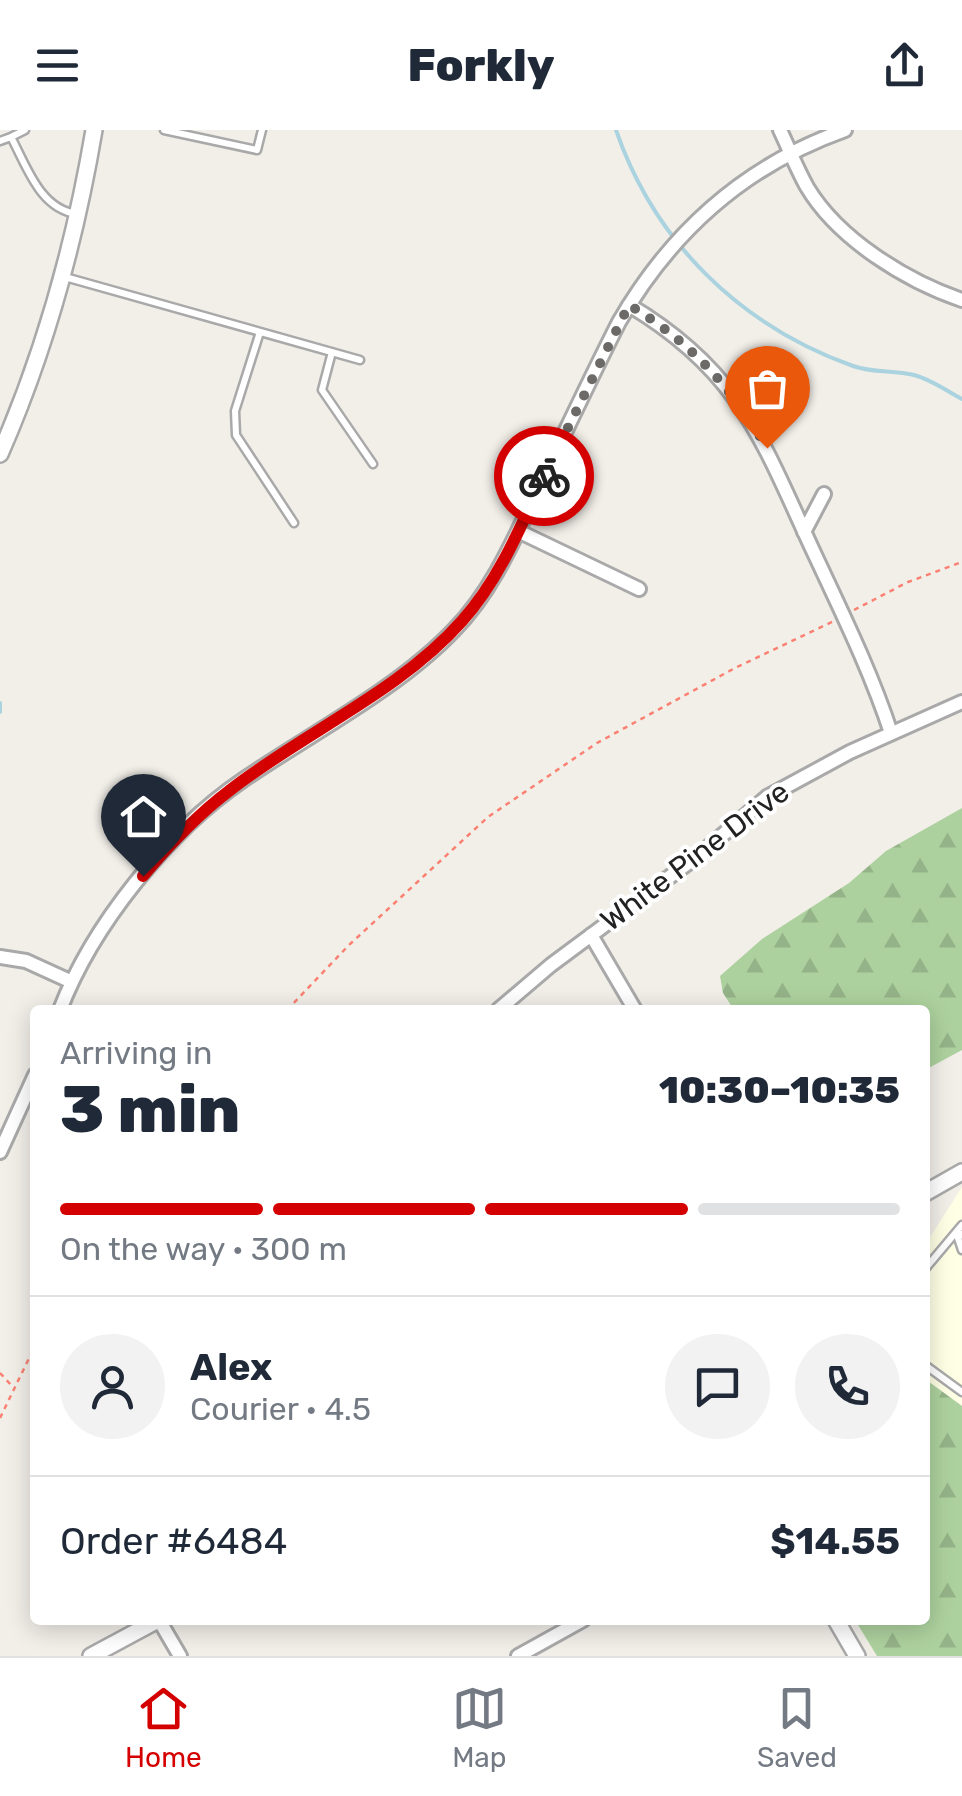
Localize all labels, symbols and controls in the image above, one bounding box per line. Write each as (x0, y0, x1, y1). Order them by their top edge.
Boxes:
icon: menu (30, 38, 85, 93)
icon: share (877, 38, 932, 93)
text: Forkly (407, 39, 555, 92)
pin (725, 346, 810, 449)
icon: bag (740, 361, 795, 416)
courier (494, 426, 594, 526)
icon: bike (517, 449, 572, 504)
street label: White Pine Drive (594, 773, 796, 939)
pin (101, 774, 186, 877)
icon: home (116, 789, 171, 844)
text: Arriving in (60, 1034, 212, 1072)
text: 10:30–10:35 (659, 1067, 900, 1113)
text: 3 min (60, 1071, 240, 1148)
text: On the way · 300 m (60, 1230, 347, 1268)
button: person (60, 1334, 165, 1439)
button: chat (665, 1334, 770, 1439)
button: phone (795, 1334, 900, 1439)
text: Alex (190, 1344, 272, 1390)
text: Courier · 4.5 (190, 1390, 371, 1428)
text: Order #6484 (60, 1518, 287, 1564)
text: $14.55 (770, 1518, 900, 1564)
tab: Home (125, 1681, 202, 1774)
tab: Map (452, 1681, 507, 1774)
tab: Saved (757, 1681, 837, 1774)

